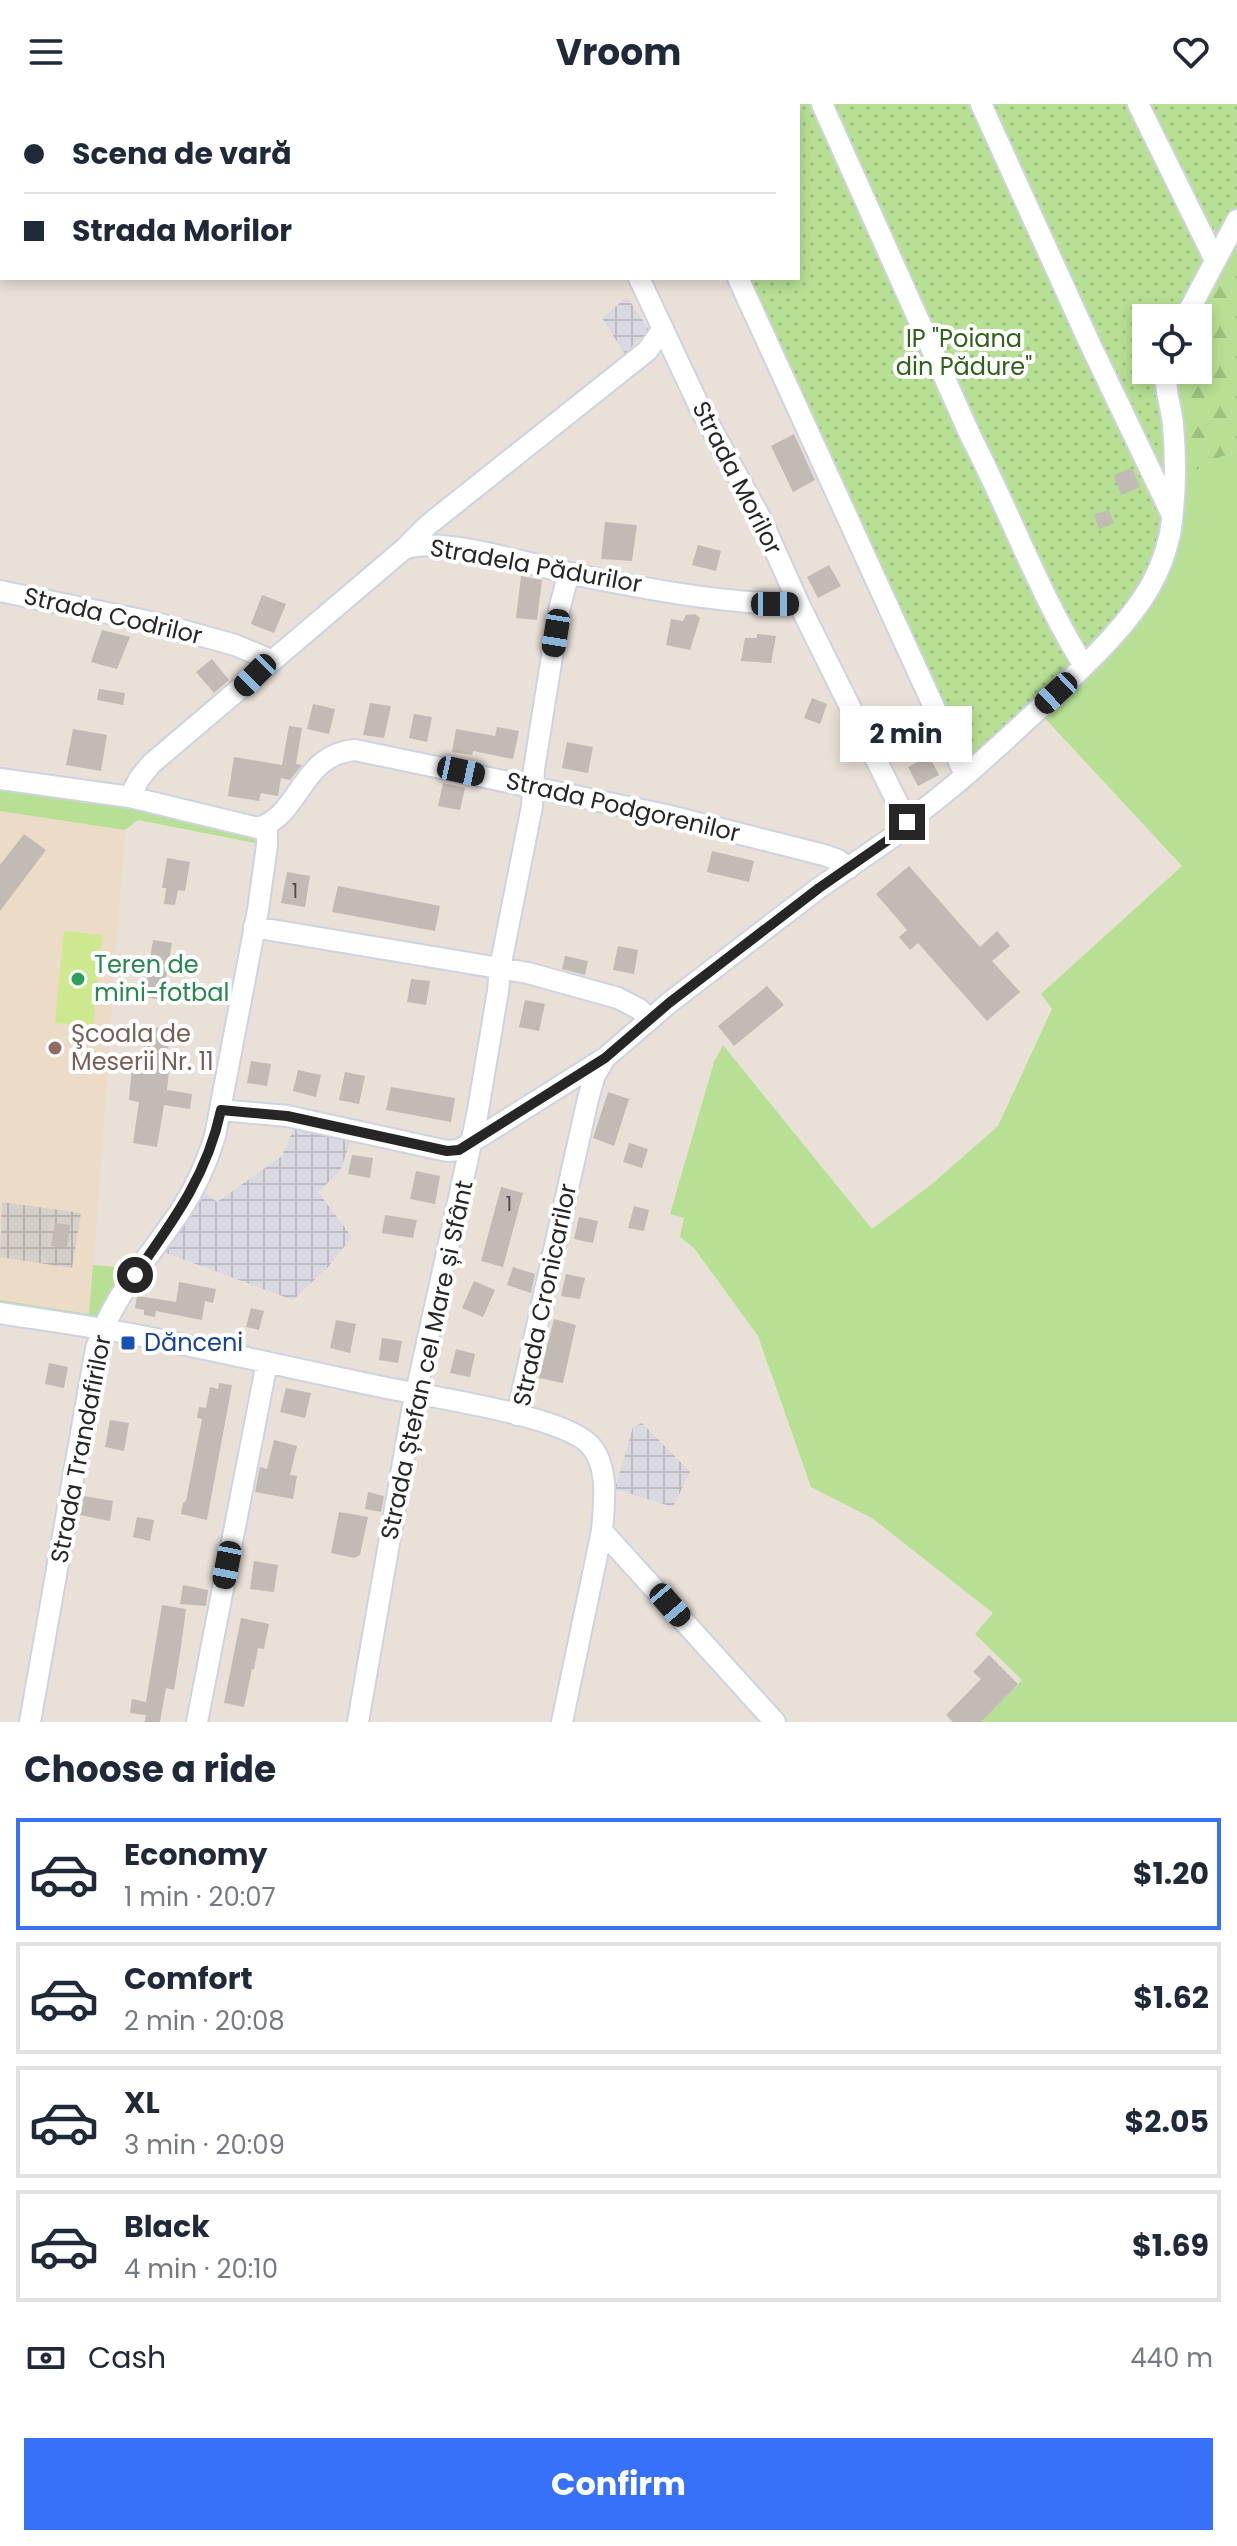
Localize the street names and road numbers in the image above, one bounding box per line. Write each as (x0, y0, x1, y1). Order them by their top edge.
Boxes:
street label: Strada Morilor (685, 395, 790, 560)
street label: Stradela Pădurilor (428, 531, 645, 600)
street label: Strada Codrilor (21, 579, 206, 652)
street label: Strada Podgorenilor (503, 764, 743, 850)
street label: Strada Ștefan cel Mare și Sfânt (372, 1177, 481, 1543)
street label: Strada Cronicarilor (505, 1180, 584, 1409)
street label: Strada Trandafirilor (42, 1332, 119, 1566)

